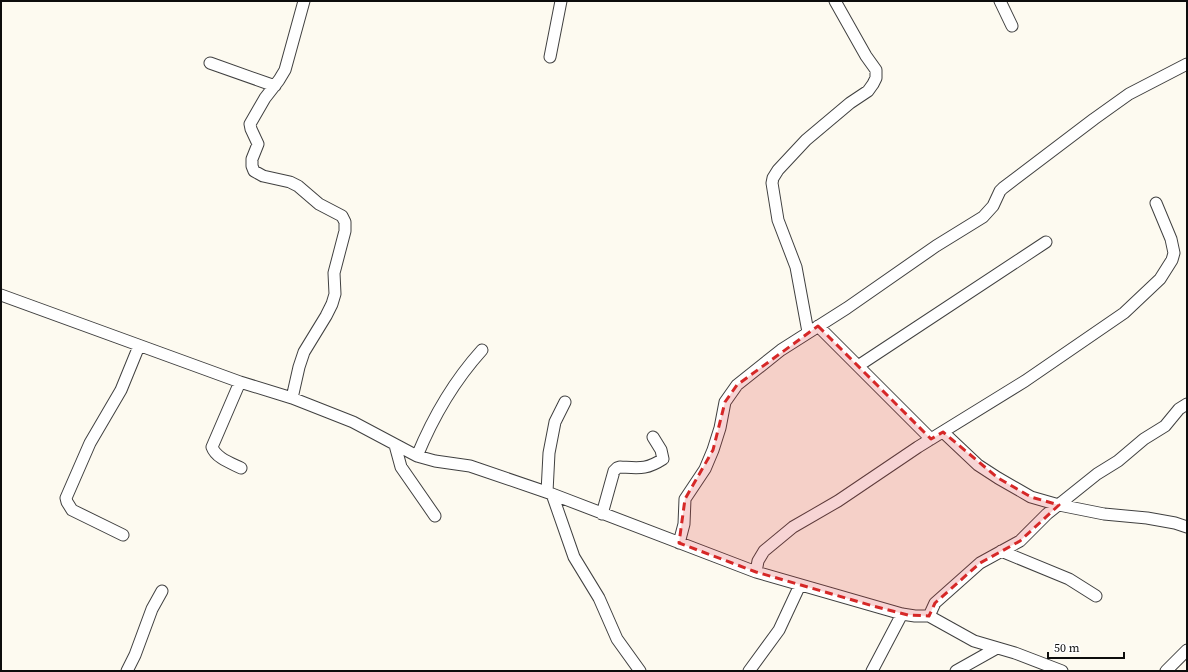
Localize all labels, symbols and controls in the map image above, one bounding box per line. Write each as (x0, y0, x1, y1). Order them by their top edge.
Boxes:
scale bar (1048, 634, 1124, 660)
text: 50 m (1054, 640, 1080, 656)

